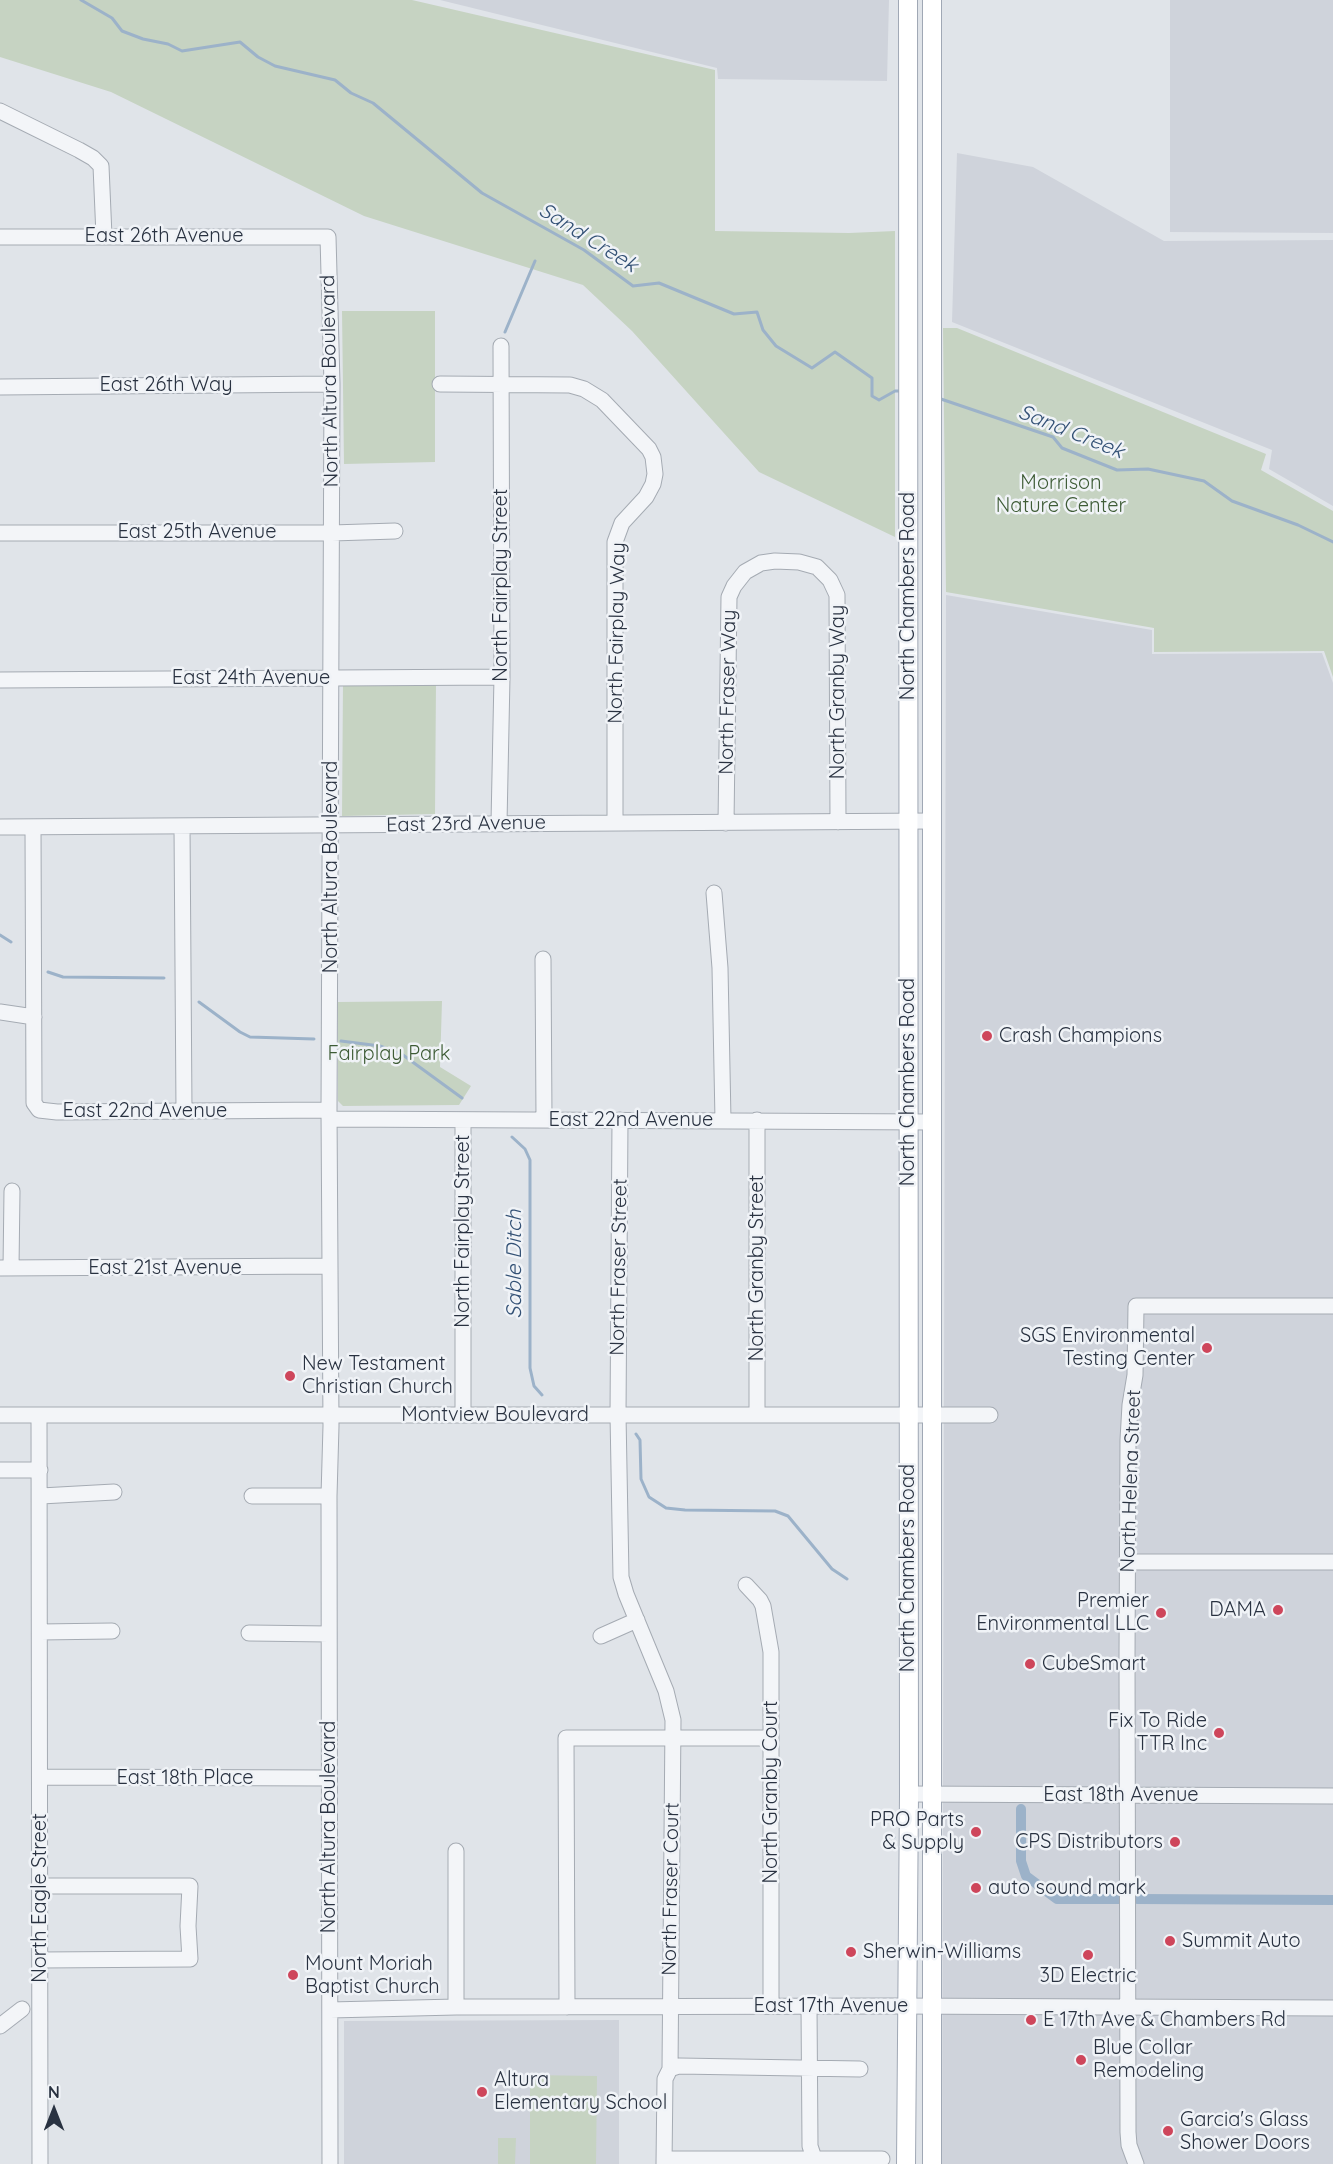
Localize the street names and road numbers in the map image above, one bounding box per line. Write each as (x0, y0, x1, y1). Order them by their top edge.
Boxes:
street label: East 26th Avenue (85, 224, 243, 248)
street label: North Altura Boulevard (316, 274, 344, 488)
street label: East 26th Way (99, 373, 233, 397)
street label: North Fairplay Street (489, 488, 513, 682)
street label: North Chambers Road (896, 492, 920, 700)
street label: East 25th Avenue (117, 520, 277, 544)
street label: North Fairplay Way (603, 542, 631, 724)
street label: North Granby Way (826, 605, 850, 779)
street label: North Fraser Way (715, 609, 741, 775)
street label: East 24th Avenue (172, 666, 330, 690)
street label: North Altura Boulevard (319, 761, 343, 973)
street label: East 23rd Avenue (386, 811, 546, 837)
street label: North Chambers Road (896, 978, 920, 1186)
street label: East 22nd Avenue (63, 1099, 227, 1123)
street label: East 22nd Avenue (549, 1108, 713, 1132)
street label: North Fairplay Street (451, 1134, 475, 1328)
street label: North Granby Street (745, 1175, 769, 1361)
street label: North Fraser Street (605, 1178, 633, 1356)
street label: East 21st Avenue (88, 1256, 242, 1280)
street label: North Helena Street (1116, 1389, 1146, 1573)
street label: Montview Boulevard (401, 1403, 589, 1427)
street label: North Chambers Road (896, 1464, 920, 1672)
street label: North Granby Court (759, 1701, 783, 1883)
street label: North Altura Boulevard (317, 1721, 341, 1933)
street label: East 18th Place (116, 1766, 254, 1790)
street label: East 18th Avenue (1043, 1783, 1199, 1807)
street label: North Fraser Court (657, 1802, 685, 1976)
street label: North Eagle Street (28, 1813, 52, 1983)
street label: East 17th Avenue (754, 1994, 908, 2018)

